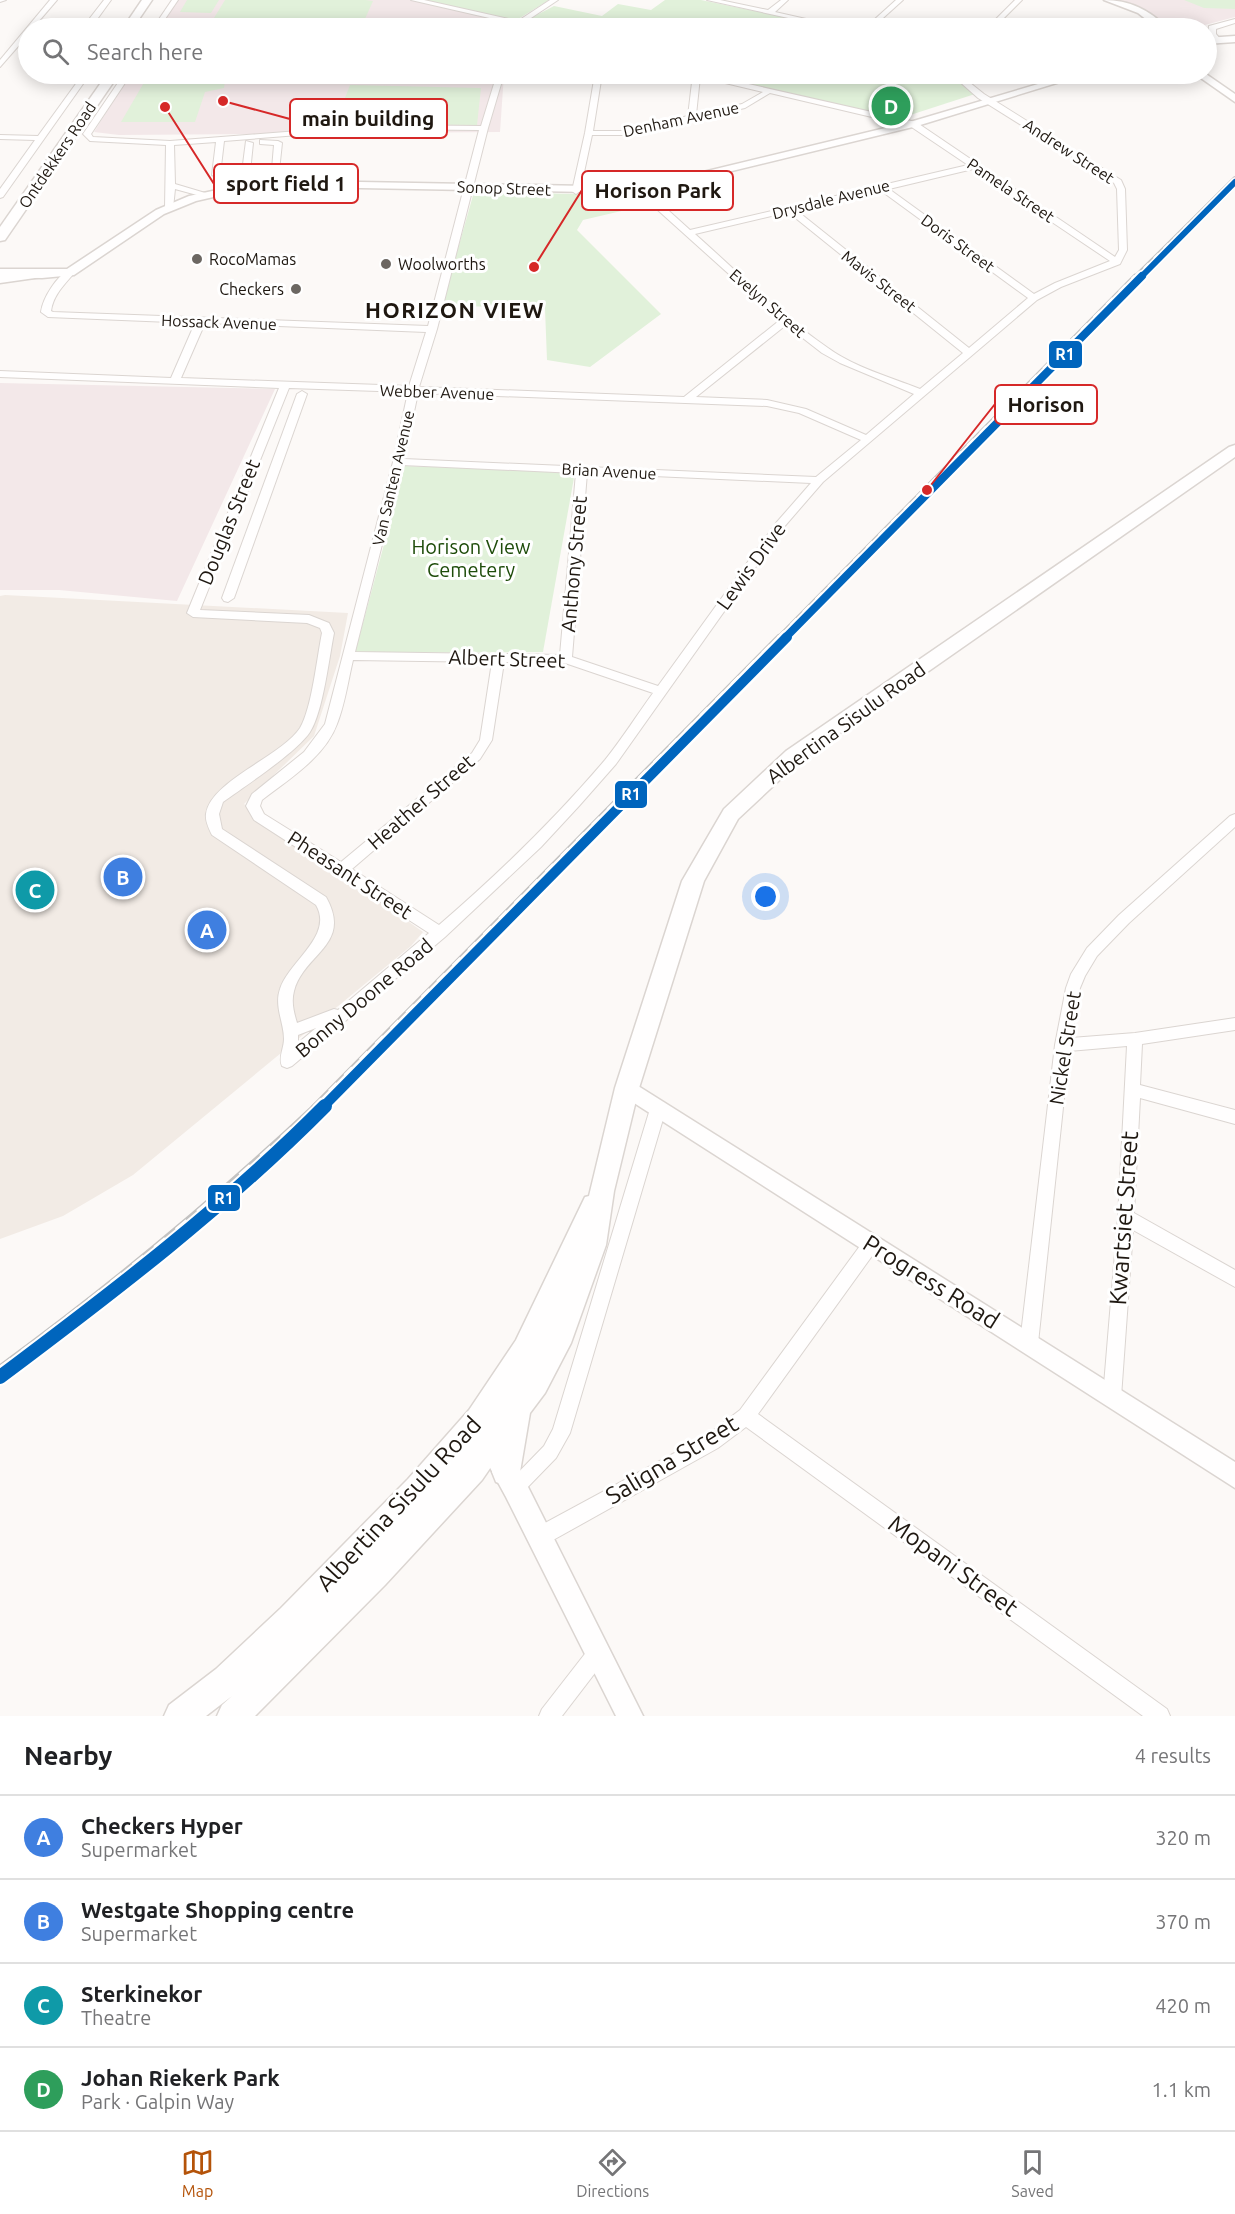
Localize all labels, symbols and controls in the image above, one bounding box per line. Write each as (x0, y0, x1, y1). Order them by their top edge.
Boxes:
search box (18, 18, 1217, 84)
icon: search (39, 35, 72, 68)
text: Search here (87, 39, 203, 64)
pin: D (872, 84, 910, 128)
street label: Ontdekkers Road (15, 98, 99, 212)
street label: Denham Avenue (621, 98, 741, 140)
callout: main building (290, 99, 447, 138)
text: main building (302, 106, 434, 130)
street label: Andrew Street (1020, 115, 1118, 187)
street label: Pamela Street (964, 154, 1059, 226)
callout: sport field 1 (214, 164, 358, 203)
text: sport field 1 (226, 171, 346, 195)
callout: Horison Park (582, 171, 733, 210)
street label: Drysdale Avenue (770, 176, 892, 222)
street label: Sonop Street (457, 177, 552, 199)
text: Horison Park (595, 178, 722, 202)
street label: Doris Street (918, 210, 999, 276)
street label: Mavis Street (838, 246, 920, 316)
place label: RocoMamas (209, 250, 296, 268)
marker: RocoMamas (190, 252, 204, 266)
place label: Woolworths (398, 255, 486, 273)
marker: Woolworths (379, 257, 393, 271)
street label: Evelyn Street (726, 265, 810, 341)
place label: Checkers (219, 280, 284, 298)
marker: Checkers (289, 282, 303, 296)
district label: HORIZON VIEW (365, 297, 545, 322)
street label: Hossack Avenue (161, 311, 277, 333)
line badge: R1 (1048, 340, 1083, 369)
text: R1 (1055, 345, 1075, 363)
street label: Webber Avenue (379, 381, 495, 403)
callout: Horison (995, 385, 1097, 424)
text: Horison (1007, 392, 1085, 416)
street label: Van Santen Avenue (369, 409, 417, 547)
street label: Douglas Street (193, 456, 264, 588)
street label: Brian Avenue (561, 460, 657, 482)
street label: Anthony Street (556, 495, 591, 633)
street label: Lewis Drive (711, 518, 790, 614)
park label: Horison View Cemetery (411, 535, 531, 581)
street label: Albert Street (448, 645, 566, 672)
street label: Albertina Sisulu Road (762, 657, 929, 788)
street label: Heather Street (363, 749, 479, 854)
line badge: R1 (614, 780, 648, 809)
text: R1 (621, 785, 641, 803)
street label: Pheasant Street (284, 826, 417, 923)
pin: B (104, 854, 142, 900)
pin: C (15, 868, 54, 912)
your location (751, 882, 780, 911)
pin: A (188, 908, 226, 952)
street label: Bonny Doone Road (290, 934, 437, 1062)
street label: Nickel Street (1044, 989, 1085, 1106)
street label: Kwartsiet Street (1104, 1129, 1143, 1306)
line badge: R1 (207, 1184, 241, 1212)
text: R1 (214, 1189, 234, 1207)
street label: Progress Road (858, 1229, 1004, 1334)
street label: Saligna Street (601, 1409, 743, 1510)
street label: Albertina Sisulu Road (311, 1411, 486, 1596)
street label: Mopani Street (883, 1510, 1024, 1622)
text: Nearby (24, 1741, 112, 1770)
text: 4 results (1135, 1744, 1211, 1767)
text: Checkers Hyper (81, 1813, 243, 1838)
text: A (36, 1826, 51, 1849)
text: 320 m (1155, 1826, 1211, 1849)
text: Supermarket (81, 1838, 197, 1861)
text: Westgate Shopping centre (81, 1897, 354, 1922)
text: B (37, 1910, 50, 1933)
text: 370 m (1155, 1910, 1211, 1933)
text: Supermarket (81, 1922, 197, 1945)
text: Sterkinekor (81, 1981, 202, 2006)
text: C (37, 1994, 50, 2017)
text: 420 m (1155, 1994, 1211, 2017)
text: Theatre (81, 2006, 151, 2029)
text: Johan Riekerk Park (81, 2065, 280, 2090)
text: D (36, 2078, 51, 2101)
text: 1.1 km (1152, 2078, 1211, 2101)
text: Park · Galpin Way (81, 2090, 234, 2113)
tab: Map (181, 2146, 214, 2200)
tab: Directions (576, 2146, 649, 2200)
tab: Saved (1011, 2146, 1054, 2200)

